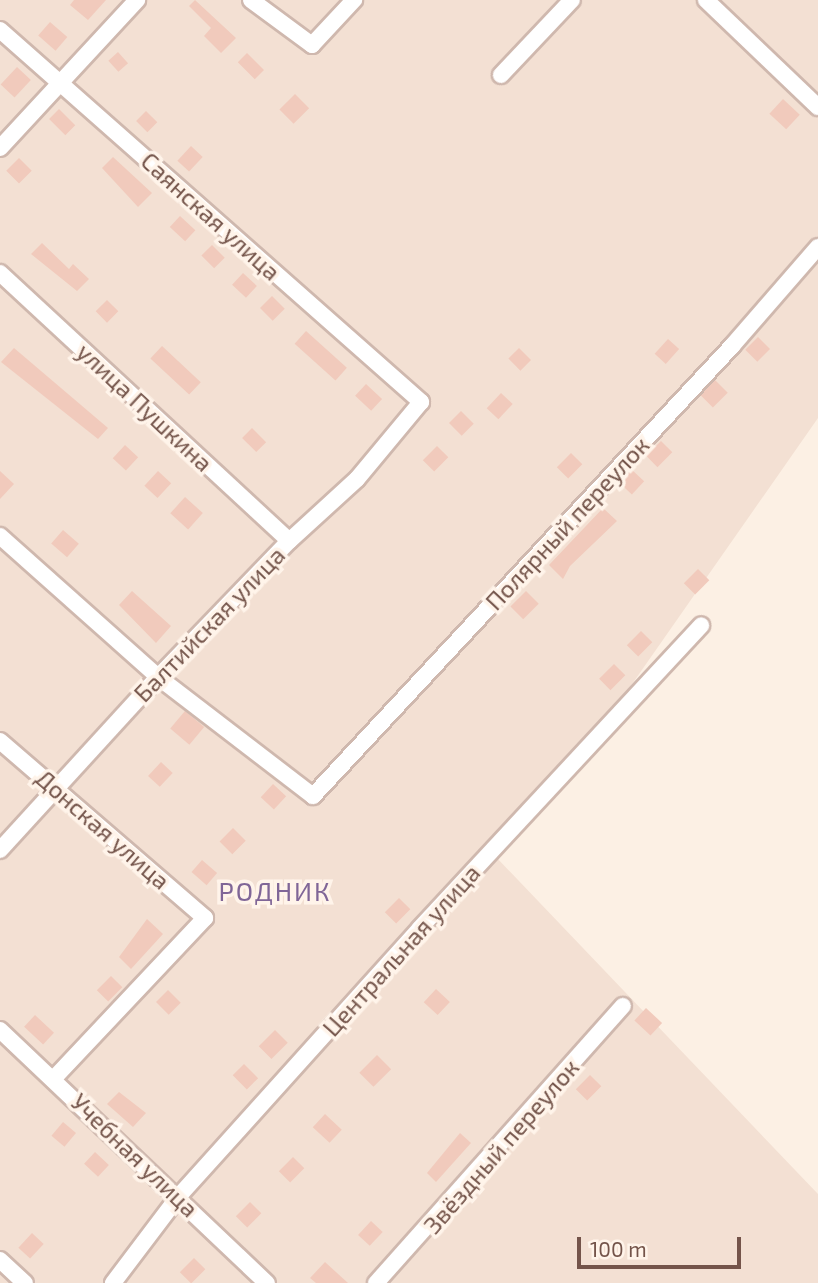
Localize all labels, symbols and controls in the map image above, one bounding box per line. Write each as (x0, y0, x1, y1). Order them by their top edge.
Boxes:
street label: Саянская улица (135, 146, 287, 286)
street label: улица Пушкина (71, 337, 219, 477)
street label: Полярный переулок (479, 430, 655, 616)
street label: Балтийская улица (128, 540, 290, 708)
street label: Донская улица (30, 763, 176, 895)
street label: Центральная улица (316, 858, 486, 1042)
district label: РОДНИК (219, 875, 331, 907)
street label: Звёздный переулок (417, 1053, 585, 1239)
street label: Учебная улица (66, 1087, 204, 1223)
scale bar (580, 1224, 744, 1268)
text: 100 m (590, 1236, 647, 1261)

